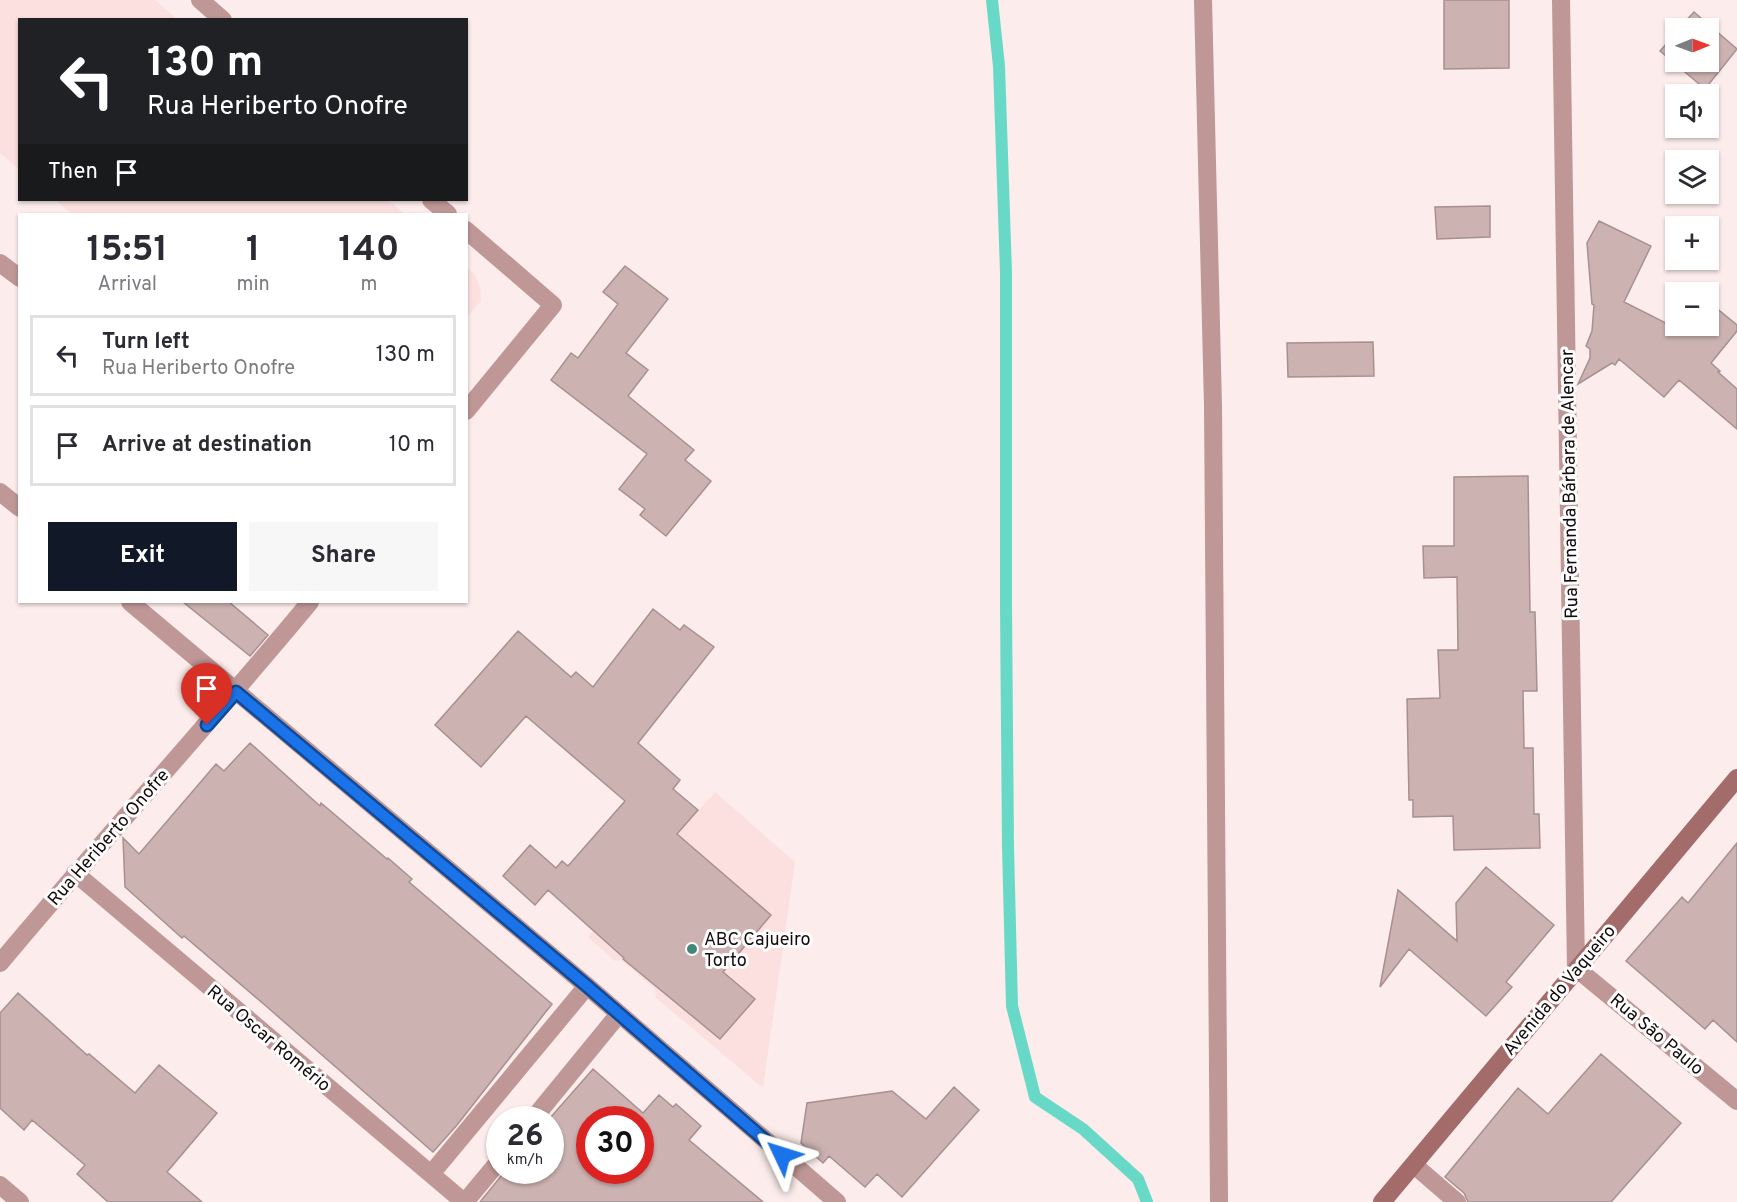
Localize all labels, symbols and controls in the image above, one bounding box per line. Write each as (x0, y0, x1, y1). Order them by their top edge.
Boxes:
north arrow (1665, 18, 1719, 72)
map controls (1665, 18, 1719, 336)
text: 130 m (147, 38, 263, 91)
icon: left (48, 42, 126, 120)
button: sound (1665, 84, 1719, 138)
text: Rua Heriberto Onofre (147, 90, 408, 124)
button: layers (1665, 150, 1719, 204)
icon: arrive (110, 156, 143, 189)
text: Then (48, 159, 98, 186)
button: + (1665, 216, 1719, 270)
text: 15:51 (86, 228, 168, 274)
text: 1 (246, 228, 260, 274)
text: 140 (338, 228, 399, 274)
text: Arrival (97, 272, 157, 298)
text: min (236, 272, 270, 298)
text: m (360, 272, 377, 298)
button: − (1665, 282, 1719, 336)
text: Turn left (102, 329, 190, 356)
icon: left (51, 339, 84, 372)
text: 130 m (376, 342, 435, 369)
street label: Rua Fernanda Bárbara de Alencar (1557, 349, 1584, 619)
text: Rua Heriberto Onofre (102, 356, 295, 382)
icon: arrive (51, 429, 84, 462)
text: Arrive at destination (102, 432, 312, 459)
text: 10 m (389, 432, 435, 459)
button: Exit (48, 522, 237, 591)
button: Share (249, 522, 438, 591)
pin (181, 663, 232, 725)
icon: arrive (190, 672, 223, 705)
street label: Rua Heriberto Onofre (43, 765, 175, 911)
street label: Avenida do Vaqueiro (1499, 921, 1622, 1061)
place label: ABC Cajueiro Torto (704, 929, 811, 973)
marker: ABC Cajueiro Torto (685, 942, 699, 956)
street label: Rua Oscar Romério (201, 981, 335, 1098)
street label: Rua São Paulo (1604, 989, 1708, 1081)
speed limit sign: 30 (576, 1106, 654, 1184)
text: 26 (507, 1119, 543, 1156)
position arrow (750, 1123, 814, 1187)
text: km/h (507, 1151, 543, 1170)

